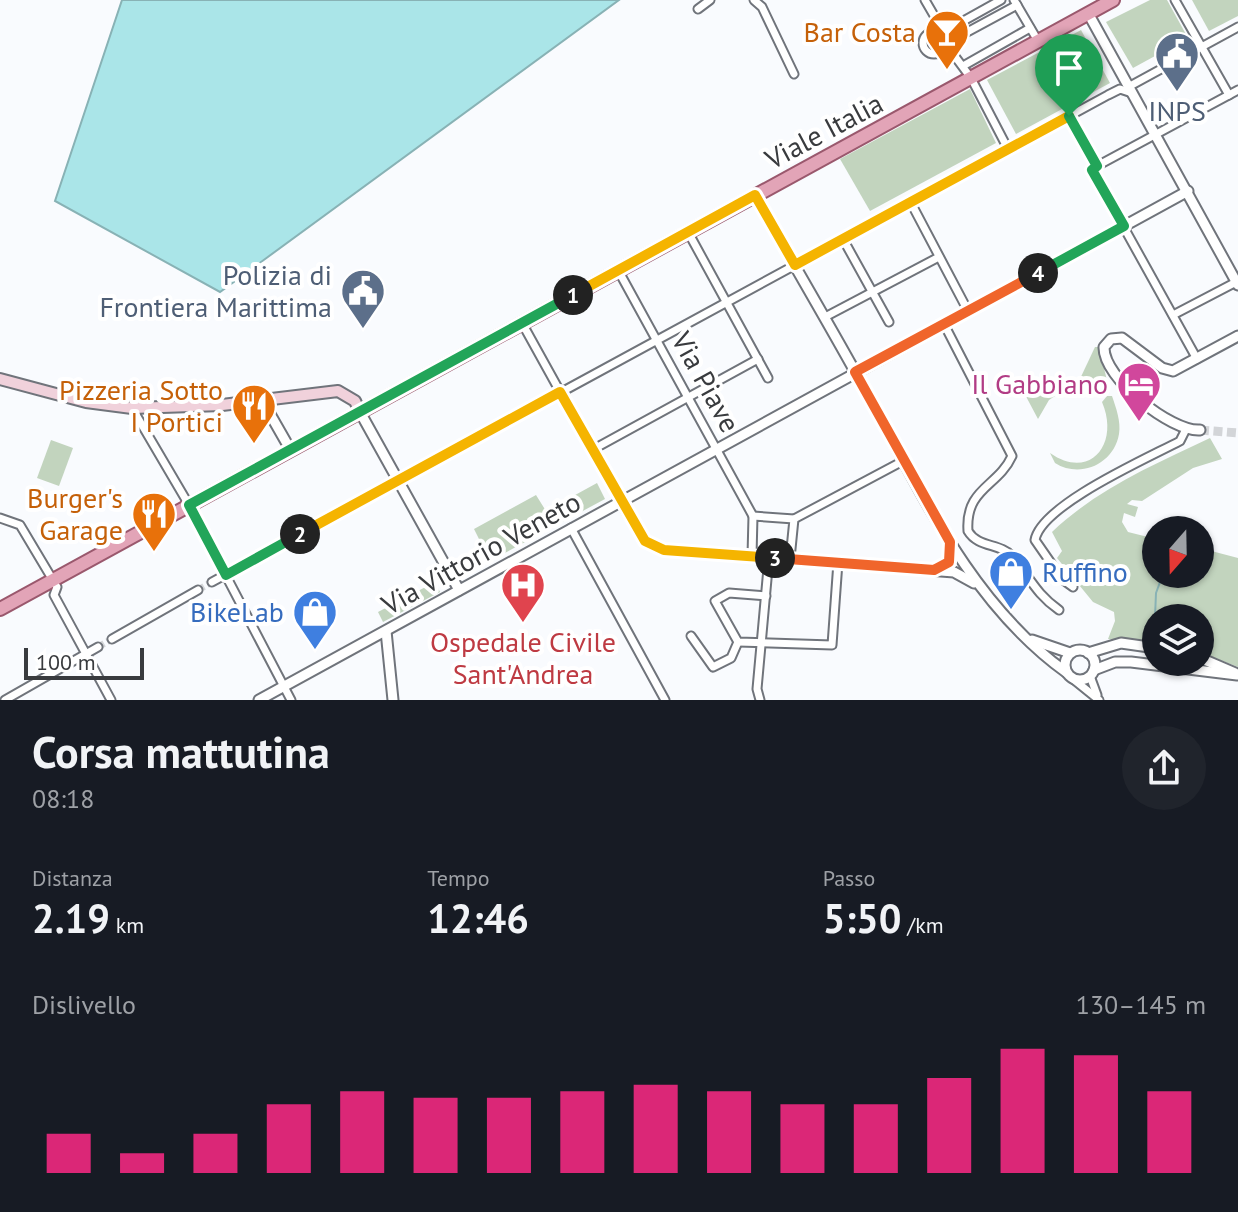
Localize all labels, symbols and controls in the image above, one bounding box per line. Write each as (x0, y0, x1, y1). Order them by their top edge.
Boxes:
bar icon: Bar Costa (923, 8, 971, 71)
place label: Bar Costa (804, 13, 916, 50)
public building icon: INPS (1153, 30, 1201, 93)
pin (1035, 34, 1103, 116)
icon: arrive (1047, 46, 1091, 90)
street label: Viale Italia (758, 84, 889, 177)
place label: INPS (1148, 92, 1206, 129)
pin: 4 (1018, 253, 1058, 293)
place label: Polizia di Frontiera Marittima (99, 256, 332, 325)
text: 4 (1032, 259, 1044, 287)
public building icon: Polizia di Frontiera Marittima (339, 267, 387, 330)
pin: 1 (553, 275, 593, 315)
text: 1 (567, 281, 579, 309)
street label: Via Piave (663, 324, 749, 438)
hotel icon: Il Gabbiano (1115, 360, 1163, 423)
place label: Il Gabbiano (971, 365, 1108, 402)
place label: Pizzeria Sotto I Portici (59, 371, 223, 440)
restaurant icon: Pizzeria Sotto I Portici (230, 382, 278, 445)
place label: Burger's Garage (27, 479, 123, 548)
street label: Via Vittorio Veneto (374, 483, 587, 623)
restaurant icon: Burger's Garage (130, 490, 178, 553)
pin: 2 (280, 514, 320, 554)
north arrow (1142, 516, 1214, 588)
map controls (1142, 516, 1214, 676)
text: 2 (294, 520, 306, 548)
pin: 3 (755, 538, 795, 578)
text: 3 (769, 544, 781, 572)
shop icon: Ruffino (987, 548, 1035, 611)
place label: Ruffino (1042, 553, 1128, 590)
hospital icon: Ospedale Civile Sant'Andrea (499, 561, 547, 624)
shop icon: BikeLab (291, 588, 339, 651)
place label: BikeLab (190, 593, 284, 630)
button: layers (1142, 604, 1214, 676)
place label: Ospedale Civile Sant'Andrea (430, 623, 616, 692)
scale bar (24, 644, 144, 680)
text: 100 m (36, 648, 96, 676)
text: Corsa mattutina (32, 723, 330, 780)
button: share (1122, 726, 1206, 810)
text: 08:18 (32, 782, 94, 815)
text: Distanza (32, 864, 113, 892)
text: Tempo (427, 864, 489, 892)
text: Passo (823, 864, 875, 892)
text: 2.19 (32, 892, 110, 944)
text: 12:46 (427, 892, 529, 944)
text: 5:50 (823, 892, 901, 944)
text: km (110, 911, 144, 939)
text: /km (901, 911, 944, 939)
text: Dislivello (32, 988, 136, 1021)
text: 130–145 m (1076, 988, 1206, 1021)

